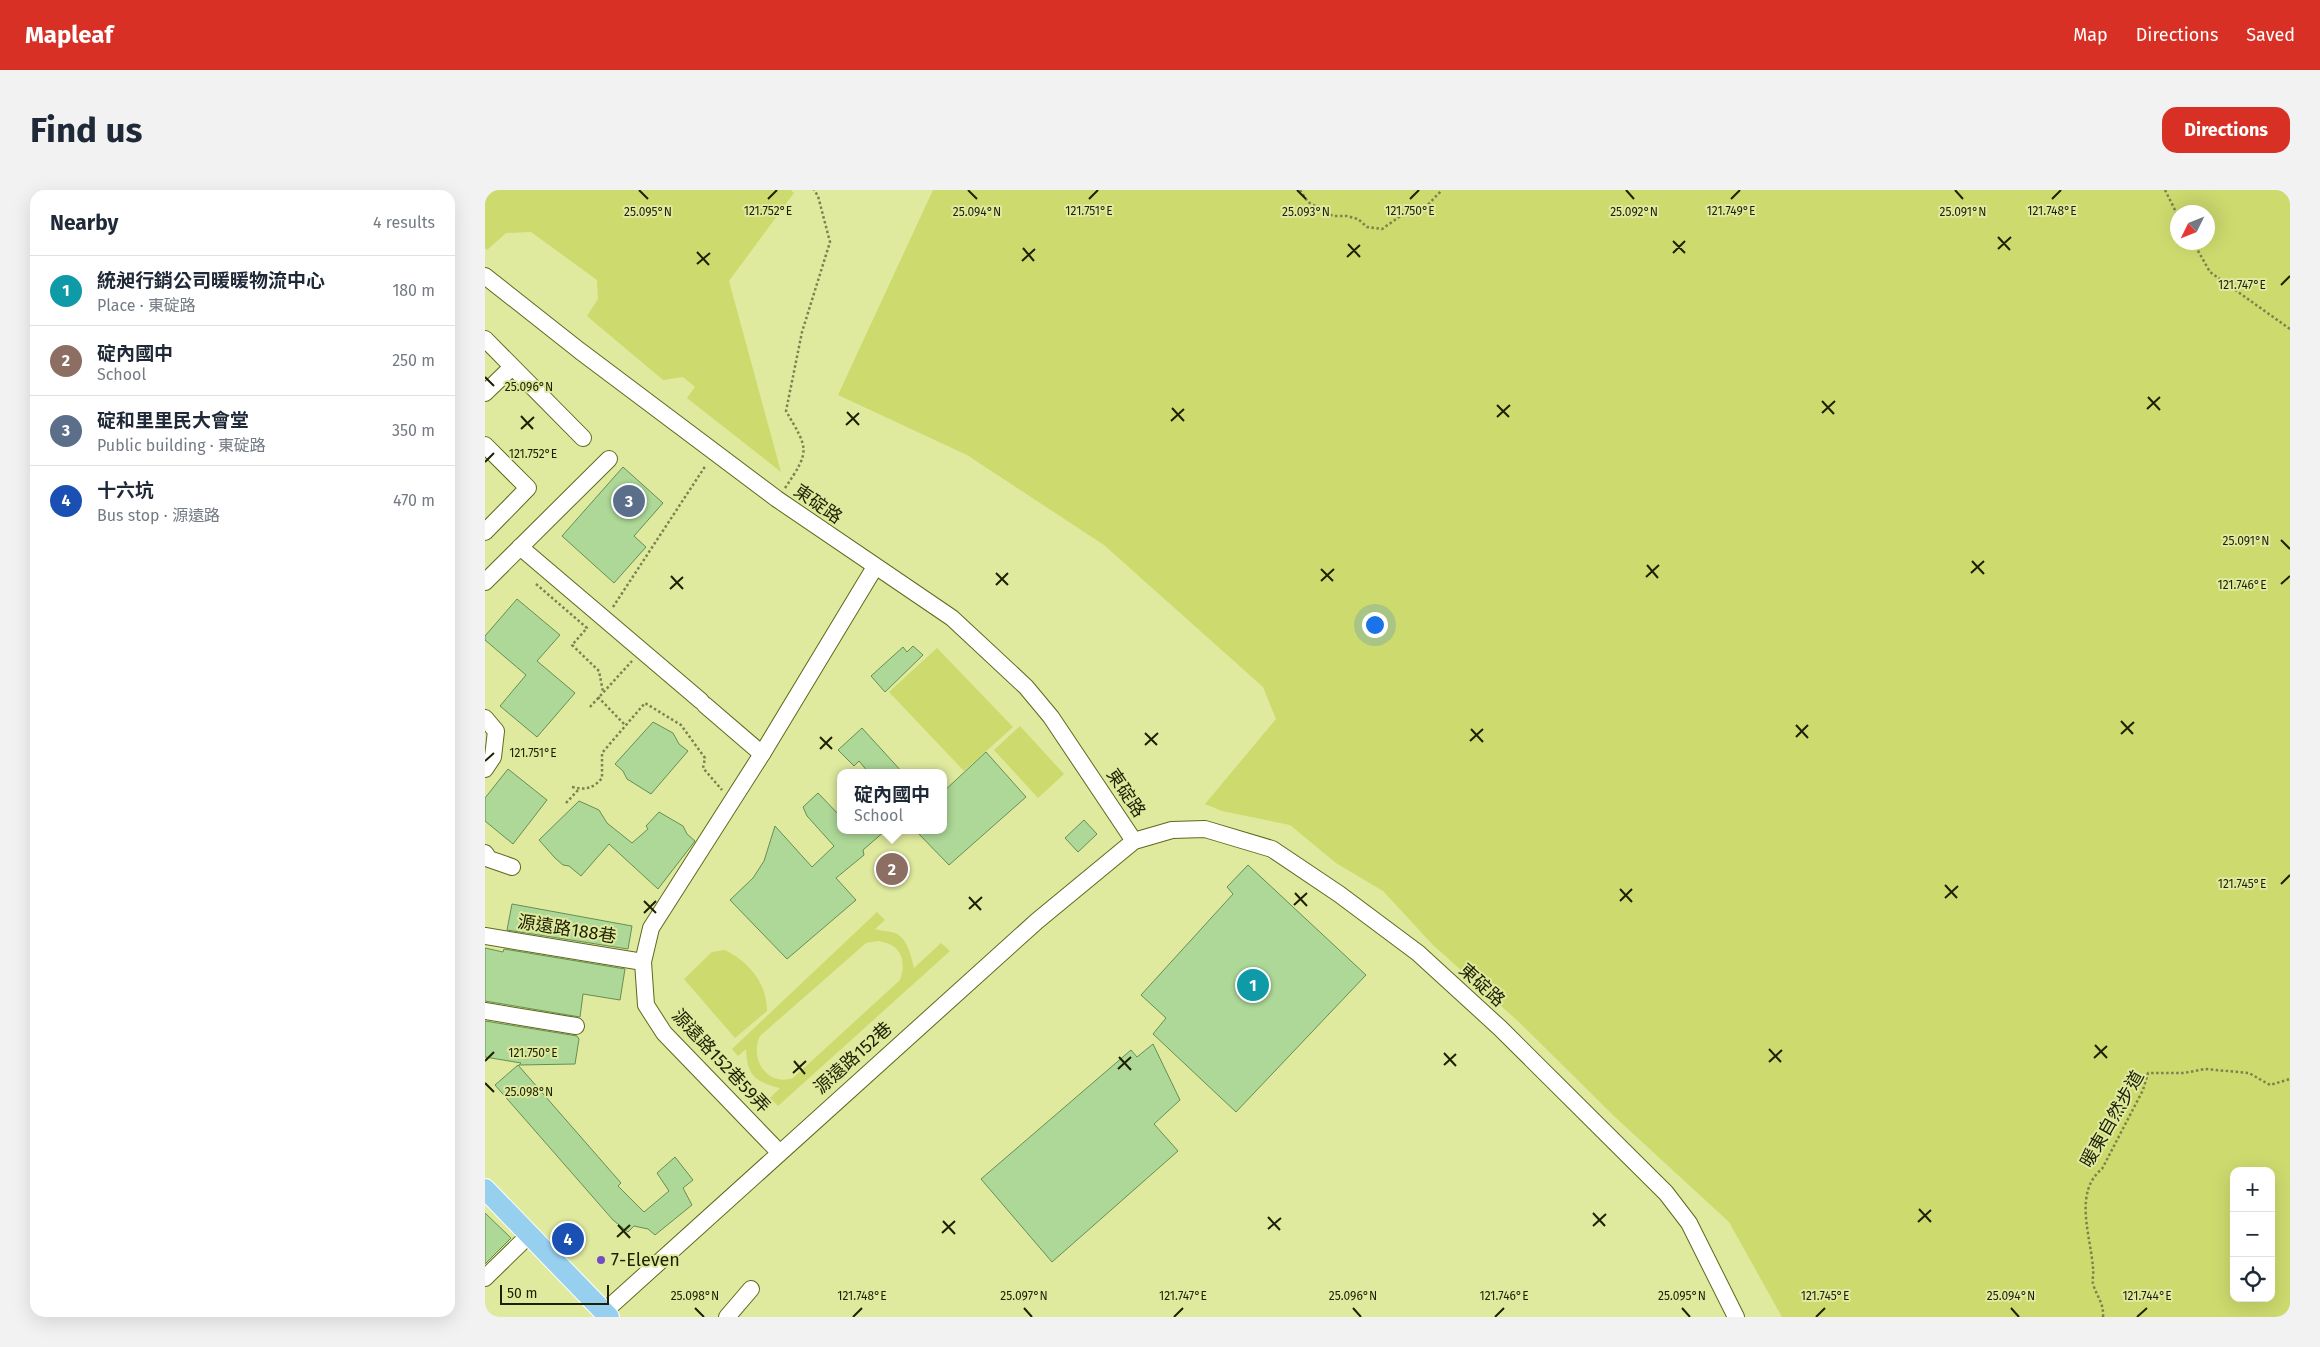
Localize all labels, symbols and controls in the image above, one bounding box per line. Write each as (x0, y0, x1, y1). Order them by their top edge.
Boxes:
text: Mapleaf (25, 21, 113, 49)
text: Map (2073, 24, 2108, 46)
text: Directions (2136, 24, 2218, 46)
text: Saved (2246, 24, 2295, 46)
button: Directions (2162, 107, 2290, 153)
text: Find us (30, 109, 142, 151)
text: 121.752°E (744, 204, 792, 218)
text: 121.751°E (1065, 204, 1113, 218)
text: 121.750°E (1385, 204, 1435, 218)
text: 121.749°E (1707, 204, 1755, 218)
text: 121.748°E (2027, 204, 2077, 218)
text: 25.095°N (624, 205, 672, 219)
text: 25.094°N (953, 205, 1001, 219)
text: 25.093°N (1282, 205, 1330, 219)
text: 25.092°N (1610, 205, 1658, 219)
text: 25.091°N (1940, 205, 1987, 219)
north arrow (2170, 205, 2215, 250)
text: Nearby (50, 210, 118, 236)
text: 4 results (373, 213, 435, 232)
text: 統昶行銷公司暖暖物流中心 (97, 269, 325, 292)
text: 121.747°E (2218, 278, 2266, 292)
text: 1 (62, 281, 70, 300)
text: 180 m (392, 281, 435, 300)
text: Place · 東碇路 (97, 296, 196, 315)
text: 碇內國中 (97, 342, 173, 365)
text: 2 (62, 351, 70, 370)
text: 250 m (392, 351, 435, 370)
text: School (97, 365, 146, 384)
text: 25.096°N (505, 380, 553, 394)
text: 碇和里里民大會堂 (97, 409, 249, 432)
text: 3 (62, 421, 70, 440)
text: 350 m (392, 421, 435, 440)
text: Public building · 東碇路 (97, 436, 266, 455)
text: 121.752°E (509, 447, 557, 461)
text: 十六坑 (97, 479, 154, 502)
street label: 東碇路 (790, 480, 846, 528)
pin: 3 (613, 482, 645, 520)
text: 4 (61, 491, 71, 510)
text: 470 m (393, 491, 435, 510)
text: Bus stop · 源遠路 (97, 506, 220, 525)
text: 25.091°N (2223, 534, 2270, 548)
text: 121.746°E (2217, 578, 2267, 592)
your location (1362, 612, 1388, 638)
text: 121.751°E (509, 746, 557, 760)
street label: 東碇路 (1102, 764, 1150, 822)
popup (837, 769, 947, 834)
text: 碇內國中 (854, 783, 930, 806)
text: School (854, 806, 903, 825)
pin: 2 (876, 850, 908, 888)
text: 121.745°E (2218, 877, 2266, 891)
street label: 源遠路188巷 (516, 910, 618, 948)
street label: 東碇路 (1455, 959, 1509, 1011)
pin: 1 (1237, 966, 1269, 1004)
street label: 源遠路152巷59弄 (667, 1005, 775, 1117)
street label: 源遠路152巷 (809, 1017, 897, 1099)
text: 121.750°E (508, 1046, 558, 1060)
street label: 暖東自然步道 (2075, 1067, 2149, 1171)
text: 25.098°N (505, 1085, 553, 1099)
map controls (2230, 1167, 2275, 1302)
button: + (2230, 1167, 2275, 1212)
button: − (2230, 1212, 2275, 1257)
pin: 4 (552, 1220, 584, 1258)
place label: 7-Eleven (611, 1249, 680, 1271)
marker: 7-Eleven (595, 1254, 607, 1266)
button: locate (2230, 1257, 2275, 1302)
scale bar (500, 1282, 609, 1305)
text: 50 m (507, 1285, 538, 1302)
text: 25.098°N (671, 1289, 719, 1303)
text: 121.748°E (837, 1289, 887, 1303)
text: 25.097°N (1000, 1289, 1048, 1303)
text: 121.747°E (1159, 1289, 1207, 1303)
text: 25.096°N (1329, 1289, 1377, 1303)
text: 121.746°E (1479, 1289, 1529, 1303)
text: 25.095°N (1658, 1289, 1706, 1303)
text: 121.745°E (1801, 1289, 1849, 1303)
text: 25.094°N (1987, 1289, 2035, 1303)
text: 121.744°E (2122, 1289, 2172, 1303)

